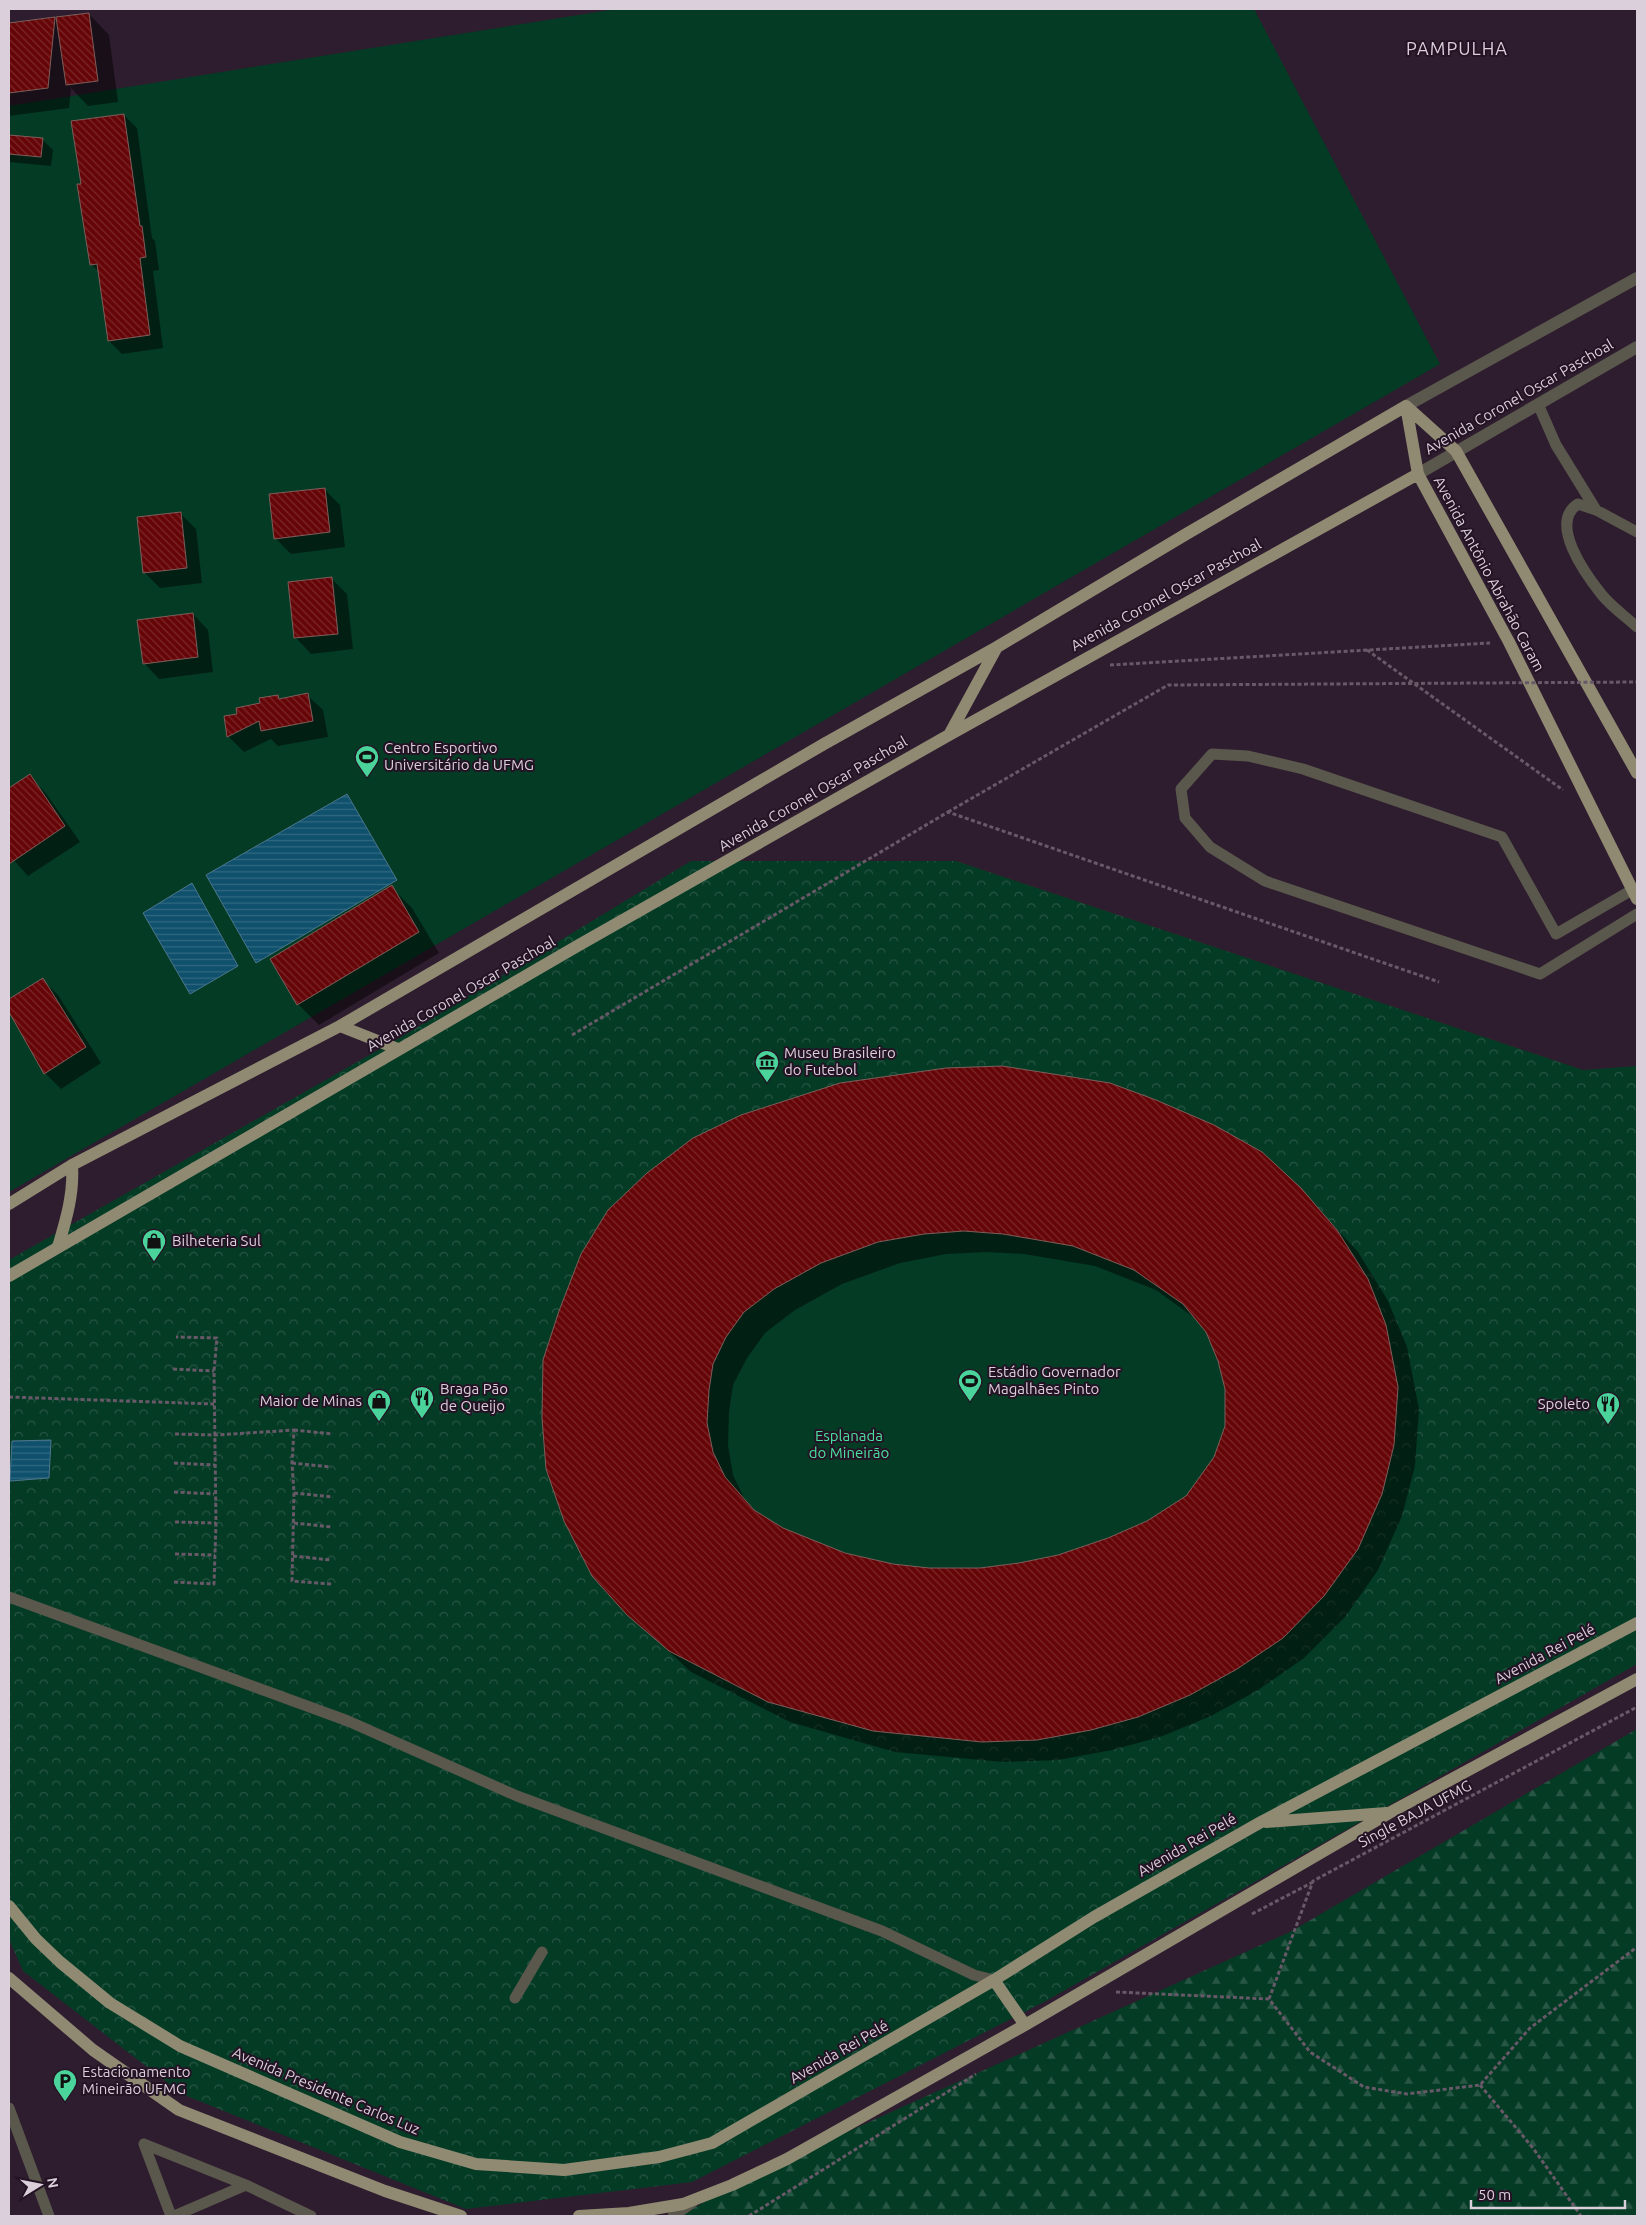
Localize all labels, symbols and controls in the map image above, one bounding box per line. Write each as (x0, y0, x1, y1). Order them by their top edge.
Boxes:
district label: PAMPULHA (1406, 38, 1508, 58)
street label: Avenida Coronel Oscar Paschoal (1421, 335, 1616, 458)
street label: Avenida Antônio Abrahão Caram (1431, 473, 1548, 674)
street label: Avenida Coronel Oscar Paschoal (1068, 535, 1264, 654)
street label: Avenida Coronel Oscar Paschoal (715, 732, 910, 855)
place label: Centro Esportivo Universitário da UFMG (384, 739, 534, 773)
sports icon: Centro Esportivo Universitário da UFMG (354, 744, 380, 778)
street label: Avenida Coronel Oscar Paschoal (363, 932, 558, 1055)
place label: Museu Brasileiro do Futebol (784, 1044, 896, 1078)
museum icon: Museu Brasileiro do Futebol (754, 1049, 780, 1083)
shop icon: Bilheteria Sul (141, 1228, 167, 1262)
place label: Bilheteria Sul (172, 1232, 261, 1249)
place label: Estádio Governador Magalhães Pinto (988, 1363, 1121, 1397)
sports icon: Estádio Governador Magalhães Pinto (957, 1368, 983, 1402)
place label: Braga Pão de Queijo (440, 1380, 508, 1414)
restaurant icon: Braga Pão de Queijo (409, 1385, 435, 1419)
shop icon: Maior de Minas (366, 1388, 392, 1422)
restaurant icon: Spoleto (1595, 1391, 1621, 1425)
place label: Maior de Minas (260, 1392, 362, 1409)
place label: Spoleto (1538, 1395, 1590, 1412)
park label: Esplanada do Mineirão (809, 1427, 889, 1461)
street label: Avenida Rei Pelé (1492, 1620, 1598, 1687)
street label: Single BAJA UFMG (1355, 1777, 1474, 1851)
street label: Avenida Rei Pelé (1134, 1809, 1239, 1880)
street label: Avenida Rei Pelé (786, 2016, 891, 2087)
street label: Avenida Presidente Carlos Luz (230, 2043, 423, 2138)
place label: Estacionamento Mineirão UFMG (82, 2063, 191, 2097)
parking icon: Estacionamento Mineirão UFMG (52, 2068, 78, 2102)
north arrow (15, 2160, 65, 2210)
text: N (44, 2176, 62, 2189)
scale bar (1471, 2178, 1625, 2210)
text: 50 m (1478, 2186, 1511, 2203)

